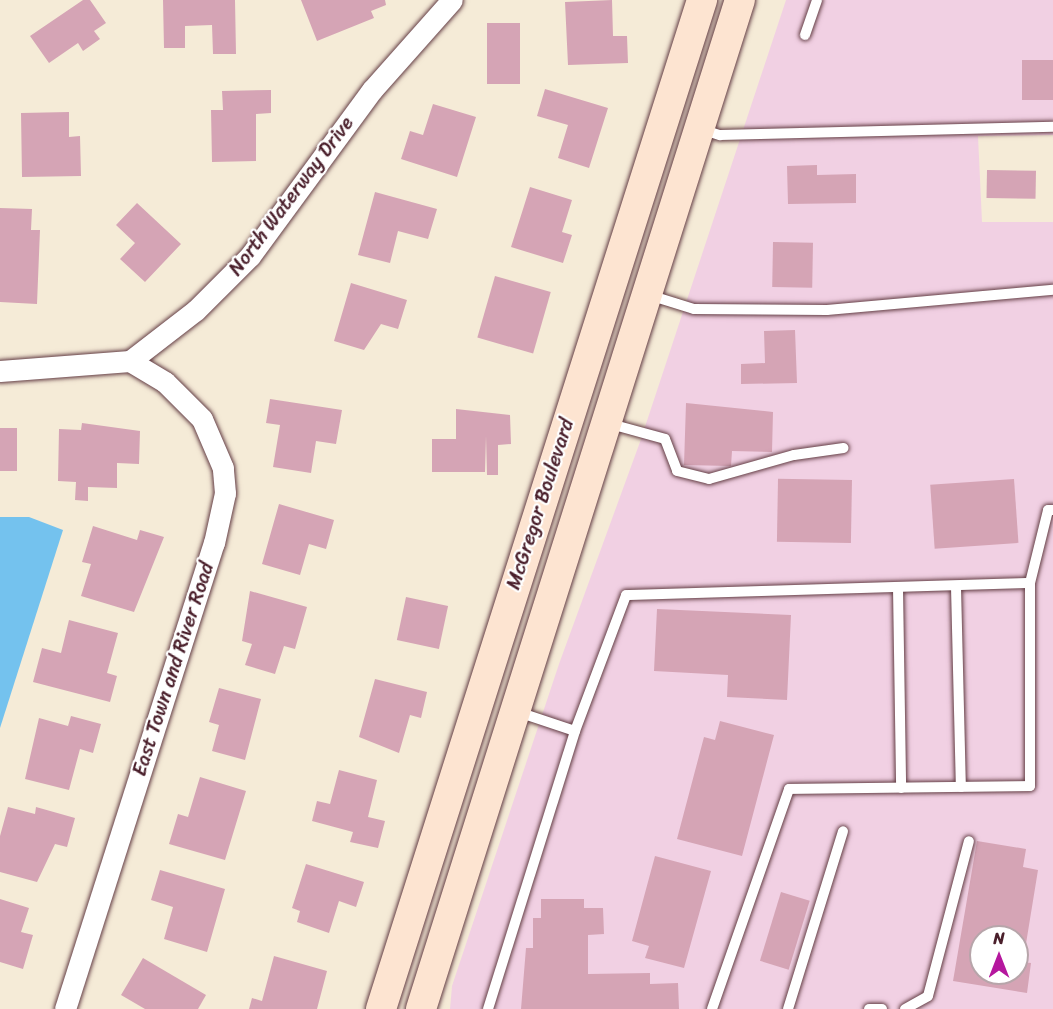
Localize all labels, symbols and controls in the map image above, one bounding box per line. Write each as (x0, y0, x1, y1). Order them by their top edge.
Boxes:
street label: North Waterway Drive (223, 111, 359, 281)
street label: McGregor Boulevard (501, 416, 579, 592)
street label: East Town and River Road (127, 559, 219, 779)
text: N (993, 924, 1005, 953)
north arrow (969, 925, 1029, 985)

